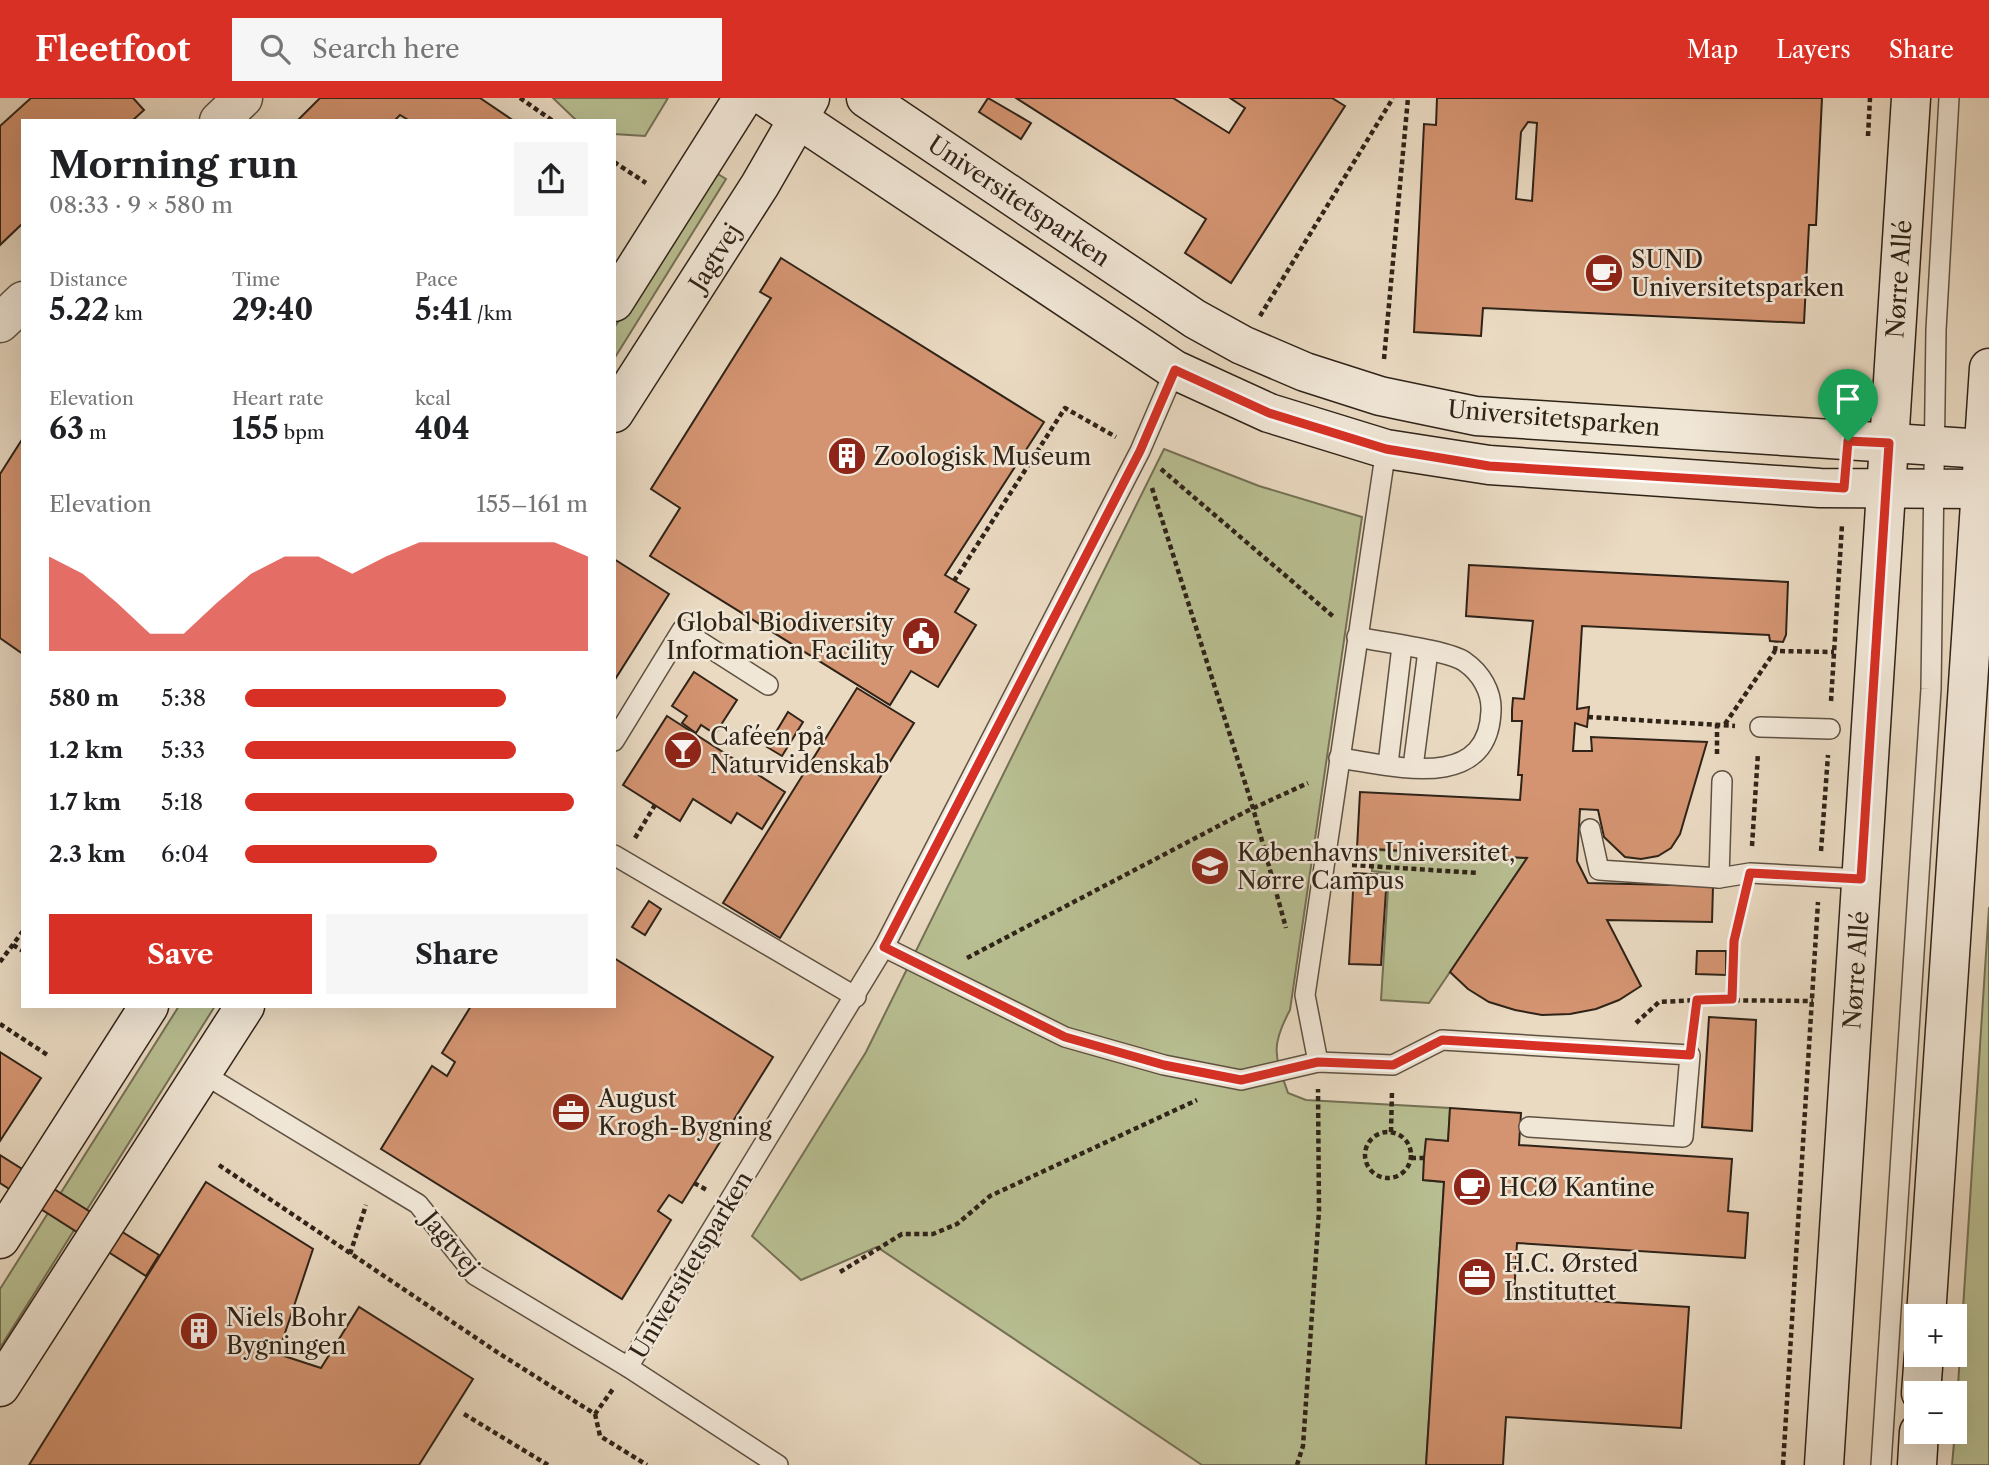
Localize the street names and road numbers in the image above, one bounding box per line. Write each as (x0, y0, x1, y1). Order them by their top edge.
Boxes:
street label: Universitetsparken (922, 129, 1116, 273)
street label: Jagtvej (681, 218, 747, 300)
street label: Nørre Allé (1880, 219, 1918, 339)
street label: Universitetsparken (1446, 394, 1662, 442)
street label: Nørre Allé (1837, 910, 1875, 1030)
street label: Universitetsparken (624, 1166, 758, 1364)
street label: Jagtvej (413, 1202, 486, 1281)

